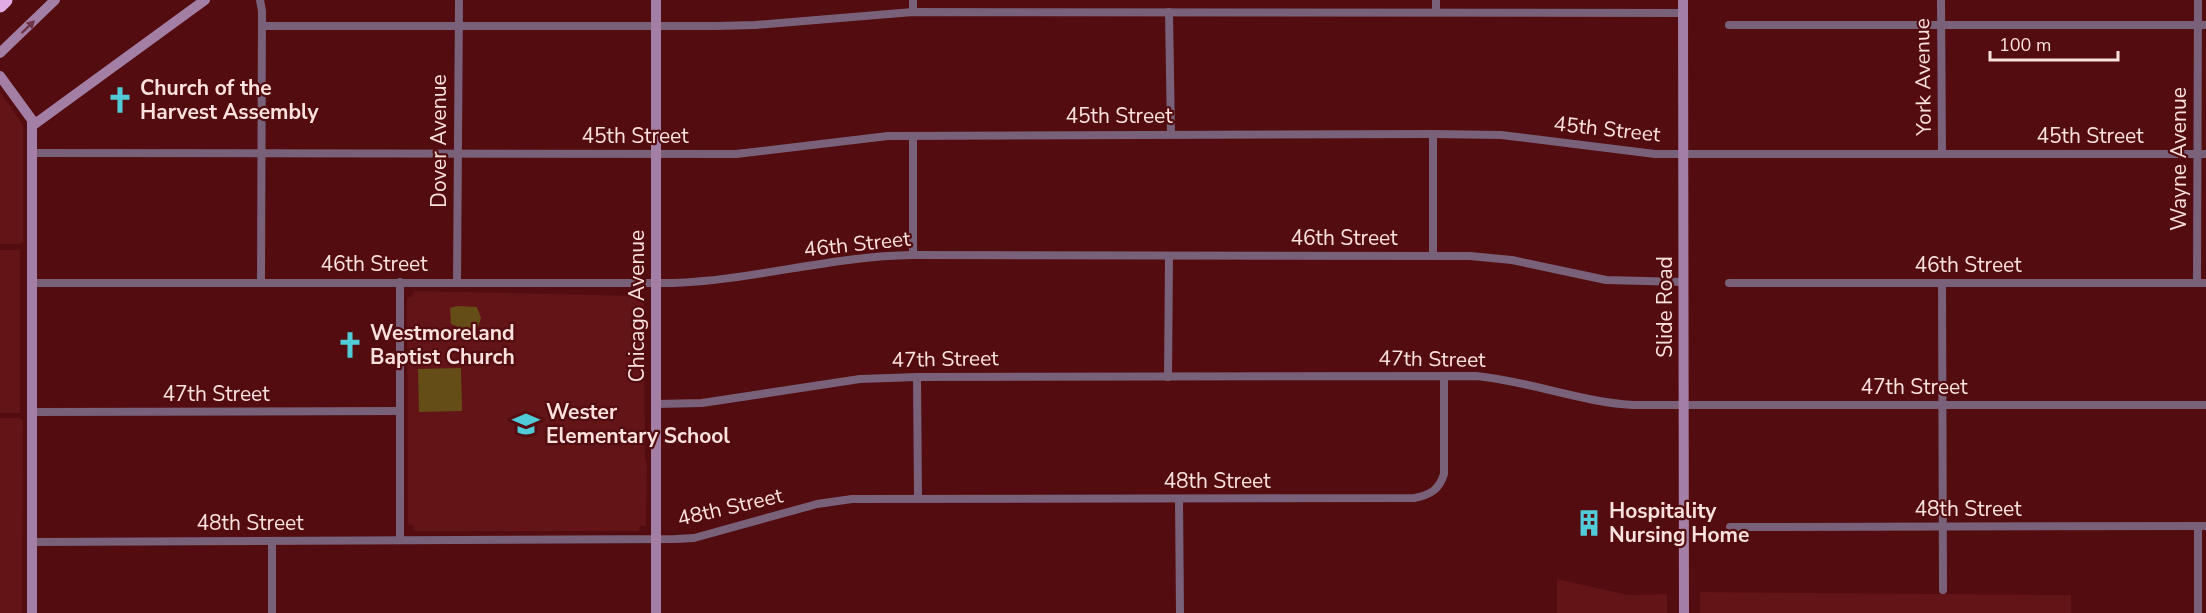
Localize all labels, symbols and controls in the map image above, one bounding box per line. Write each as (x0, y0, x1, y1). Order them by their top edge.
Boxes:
street label: York Avenue (1908, 18, 1938, 137)
one-way arrow (20, 20, 34, 34)
scale bar (1990, 24, 2118, 62)
text: 100 m (1999, 33, 2051, 57)
place label: Church of the Harvest Assembly (140, 74, 319, 126)
street label: Dover Avenue (425, 74, 453, 208)
church icon: Church of the Harvest Assembly (105, 85, 135, 115)
street label: Wayne Avenue (2165, 87, 2193, 231)
street label: 45th Street (1065, 102, 1173, 130)
street label: 45th Street (1552, 109, 1662, 149)
street label: 45th Street (581, 122, 689, 150)
street label: 45th Street (2036, 122, 2144, 150)
street label: 46th Street (802, 224, 912, 264)
street label: 46th Street (1290, 224, 1398, 252)
street label: Chicago Avenue (623, 230, 651, 382)
street label: 46th Street (320, 250, 428, 278)
street label: 46th Street (1914, 251, 2022, 279)
street label: Slide Road (1651, 256, 1679, 358)
place label: Westmoreland Baptist Church (370, 319, 515, 371)
church icon: Westmoreland Baptist Church (335, 330, 365, 360)
street label: 47th Street (891, 344, 999, 374)
street label: 47th Street (1378, 344, 1486, 374)
street label: 47th Street (1860, 373, 1968, 401)
street label: 47th Street (162, 380, 270, 408)
place label: Wester Elementary School (546, 398, 730, 450)
school or university icon: Wester Elementary School (511, 409, 541, 439)
street label: 48th Street (1163, 467, 1271, 495)
street label: 48th Street (675, 481, 786, 533)
street label: 48th Street (1914, 495, 2022, 523)
place label: Hospitality Nursing Home (1609, 497, 1749, 549)
building icon: Hospitality Nursing Home (1574, 508, 1604, 538)
street label: 48th Street (196, 509, 304, 537)

